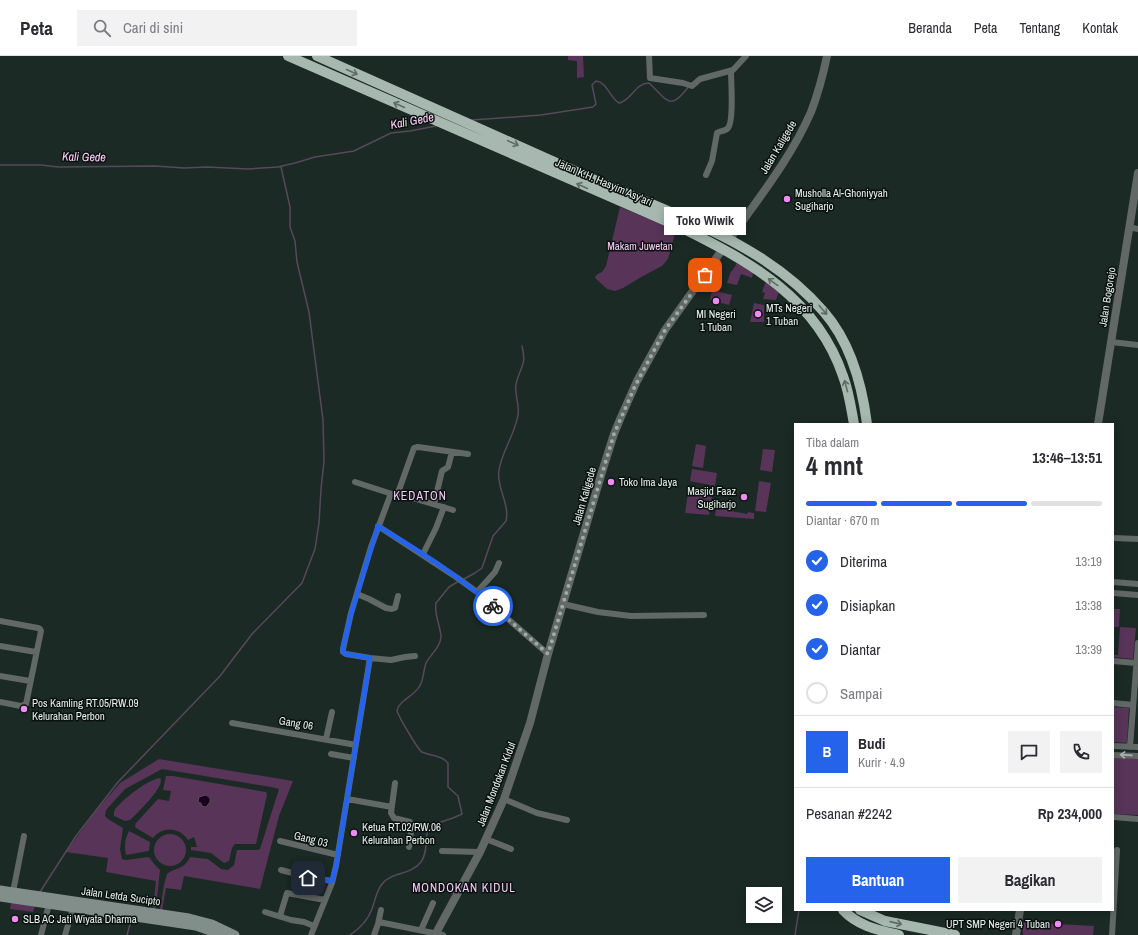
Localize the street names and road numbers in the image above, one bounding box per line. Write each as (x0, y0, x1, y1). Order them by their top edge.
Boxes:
street label: Jalan Kaligede (757, 118, 799, 176)
street label: Jalan K.H. Hasyim Asy'ari (553, 155, 655, 209)
street label: Jalan Bogorejo (1095, 266, 1119, 328)
street label: Jalan Kaligede (569, 465, 599, 527)
street label: Gang 06 (278, 713, 314, 733)
street label: Jalan Mondokan Kidul (473, 740, 519, 828)
street label: Gang 03 (293, 828, 329, 850)
street label: Jalan Letda Sucipto (81, 884, 161, 908)

